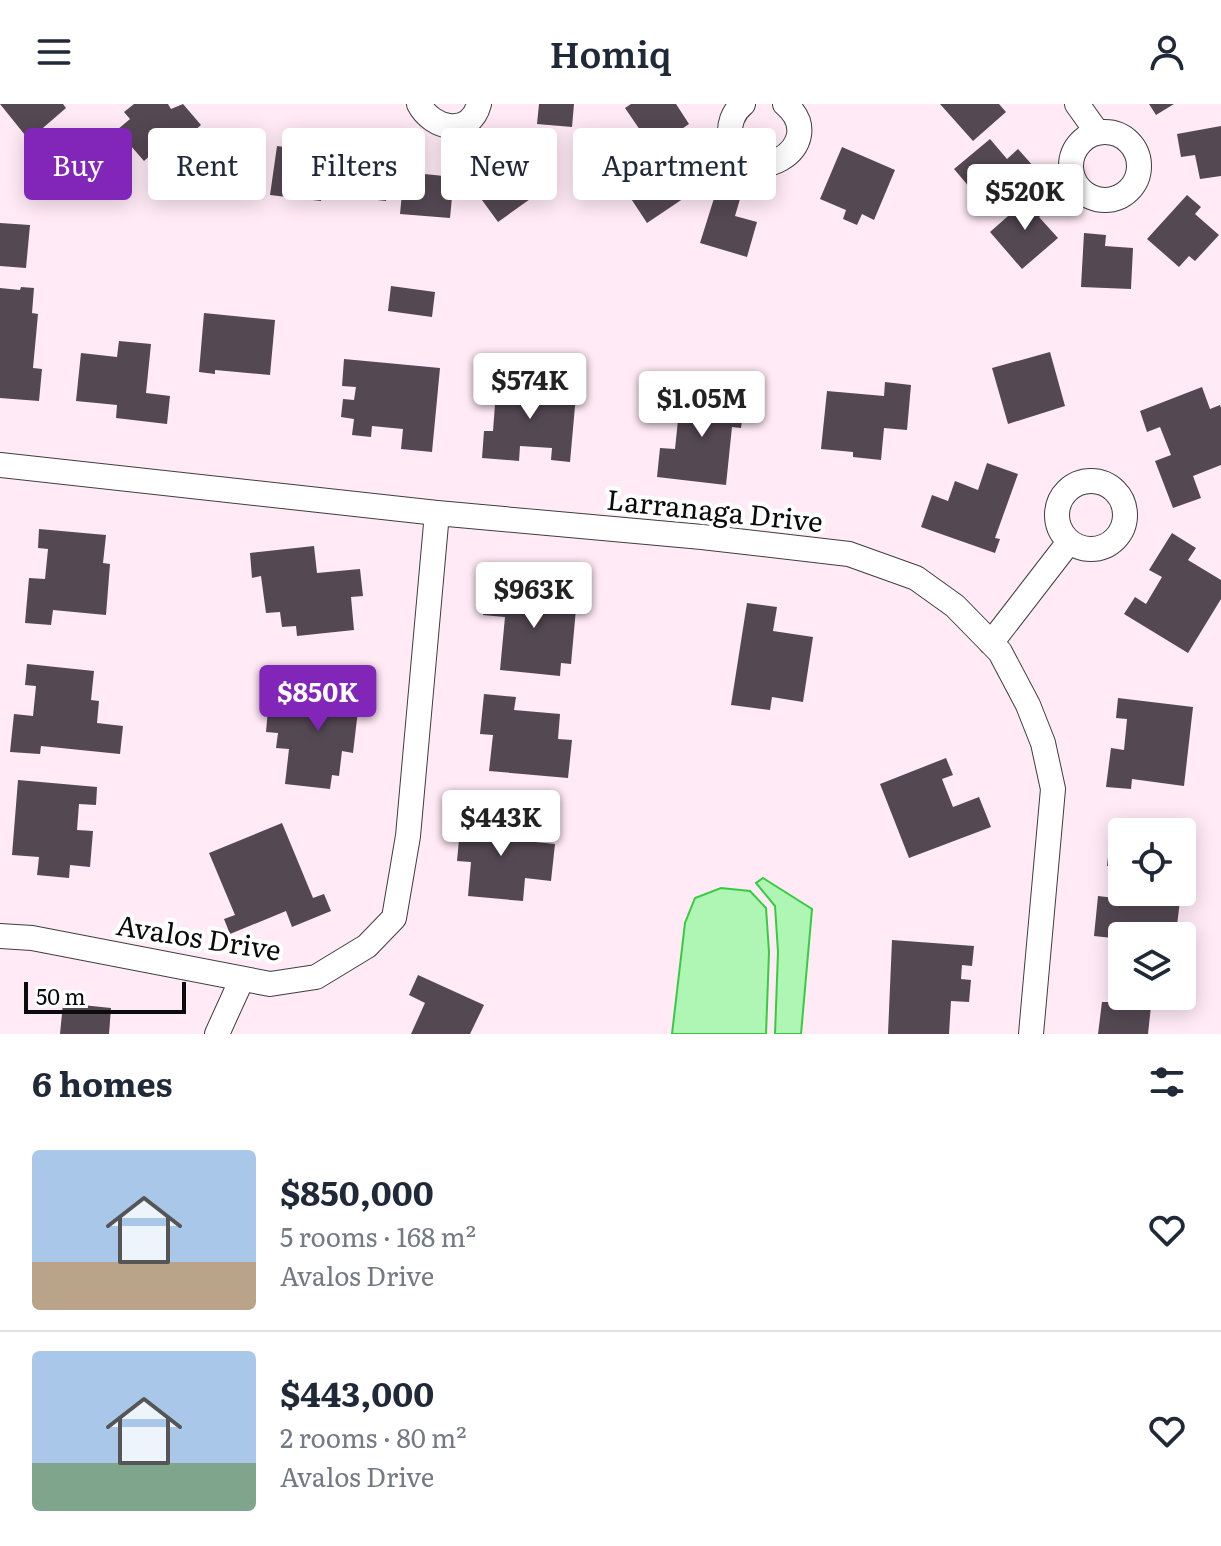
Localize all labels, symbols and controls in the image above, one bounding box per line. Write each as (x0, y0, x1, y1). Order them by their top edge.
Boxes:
text: Homiq (549, 26, 672, 79)
icon: menu (32, 30, 76, 74)
icon: person (1145, 30, 1189, 74)
chip: Buy (24, 128, 132, 200)
chip: Rent (148, 128, 266, 200)
chip: Filters (282, 128, 425, 200)
chip: New (441, 128, 557, 200)
chip: Apartment (573, 128, 776, 200)
pin: $520K (969, 164, 1081, 232)
text: $520K (985, 170, 1065, 209)
pin: $574K (474, 353, 586, 421)
text: $574K (491, 359, 569, 398)
pin: $1.05M (637, 371, 767, 439)
text: $1.05M (657, 377, 747, 416)
street label: Larranaga Drive (605, 477, 825, 541)
pin: $963K (478, 562, 590, 630)
text: $963K (494, 568, 574, 607)
pin: $850K (262, 665, 374, 733)
text: $850K (277, 671, 359, 710)
pin: $443K (445, 790, 557, 858)
text: $443K (460, 796, 542, 835)
map controls (1108, 818, 1196, 1010)
button: locate (1108, 818, 1196, 906)
street label: Avalos Drive (114, 902, 284, 970)
button: layers (1108, 922, 1196, 1010)
scale bar (24, 978, 186, 1014)
text: 50 m (36, 979, 86, 1012)
text: 6 homes (32, 1057, 172, 1107)
icon: filters (1145, 1060, 1189, 1104)
text: $850,000 (280, 1166, 434, 1216)
icon: home (96, 1182, 192, 1278)
icon: heart (1145, 1208, 1189, 1252)
text: 5 rooms · 168 m² (280, 1216, 476, 1255)
text: Avalos Drive (280, 1255, 434, 1294)
text: $443,000 (280, 1367, 434, 1417)
icon: home (96, 1383, 192, 1479)
icon: heart (1145, 1409, 1189, 1453)
text: 2 rooms · 80 m² (280, 1417, 467, 1456)
text: Avalos Drive (280, 1456, 434, 1495)

